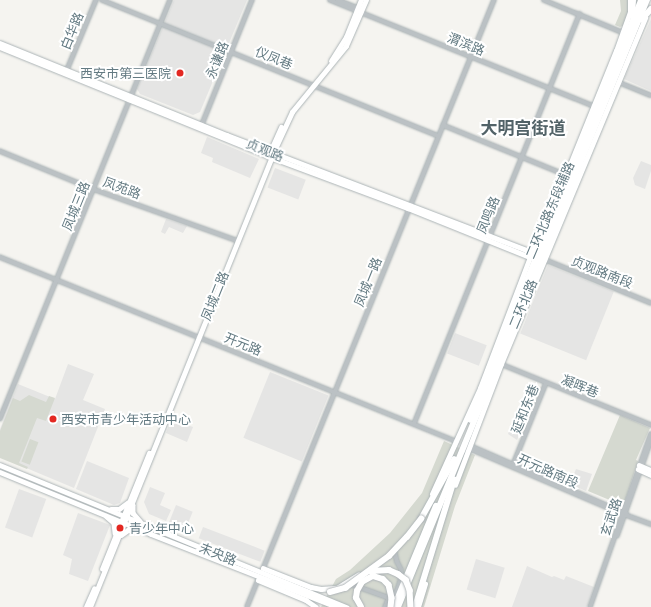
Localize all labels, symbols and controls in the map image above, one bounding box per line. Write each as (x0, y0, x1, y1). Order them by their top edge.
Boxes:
street label: 白华路 (57, 10, 87, 52)
street label: 渭滨路 (445, 29, 487, 59)
street label: 永谦路 (202, 39, 232, 81)
street label: 仪凤巷 (253, 43, 295, 73)
place label: 西安市第三医院 (80, 65, 171, 81)
marker: 西安市第三医院 (174, 67, 186, 79)
district label: 大明宫街道 (481, 118, 565, 138)
street label: 贞观路 (244, 135, 286, 165)
street label: 二环北路东段辅路 (523, 159, 577, 261)
street label: 凤苑路 (101, 174, 143, 202)
street label: 凤城三路 (59, 179, 93, 233)
street label: 凤鸣路 (473, 194, 503, 236)
street label: 贞观路南段 (569, 253, 635, 291)
street label: 凤城一路 (351, 255, 385, 309)
street label: 凤城二路 (198, 269, 232, 323)
street label: 二环北路 (506, 277, 540, 331)
street label: 开元路 (222, 329, 264, 359)
street label: 凝晖巷 (559, 371, 601, 401)
street label: 延和东巷 (508, 382, 542, 436)
place label: 西安市青少年活动中心 (61, 411, 191, 427)
marker: 西安市青少年活动中心 (48, 414, 58, 424)
street label: 开元路南段 (515, 451, 581, 491)
street label: 玄武路 (597, 496, 625, 538)
place label: 青少年中心 (129, 520, 194, 536)
marker: 青少年中心 (114, 522, 126, 534)
street label: 未央路 (197, 539, 239, 569)

